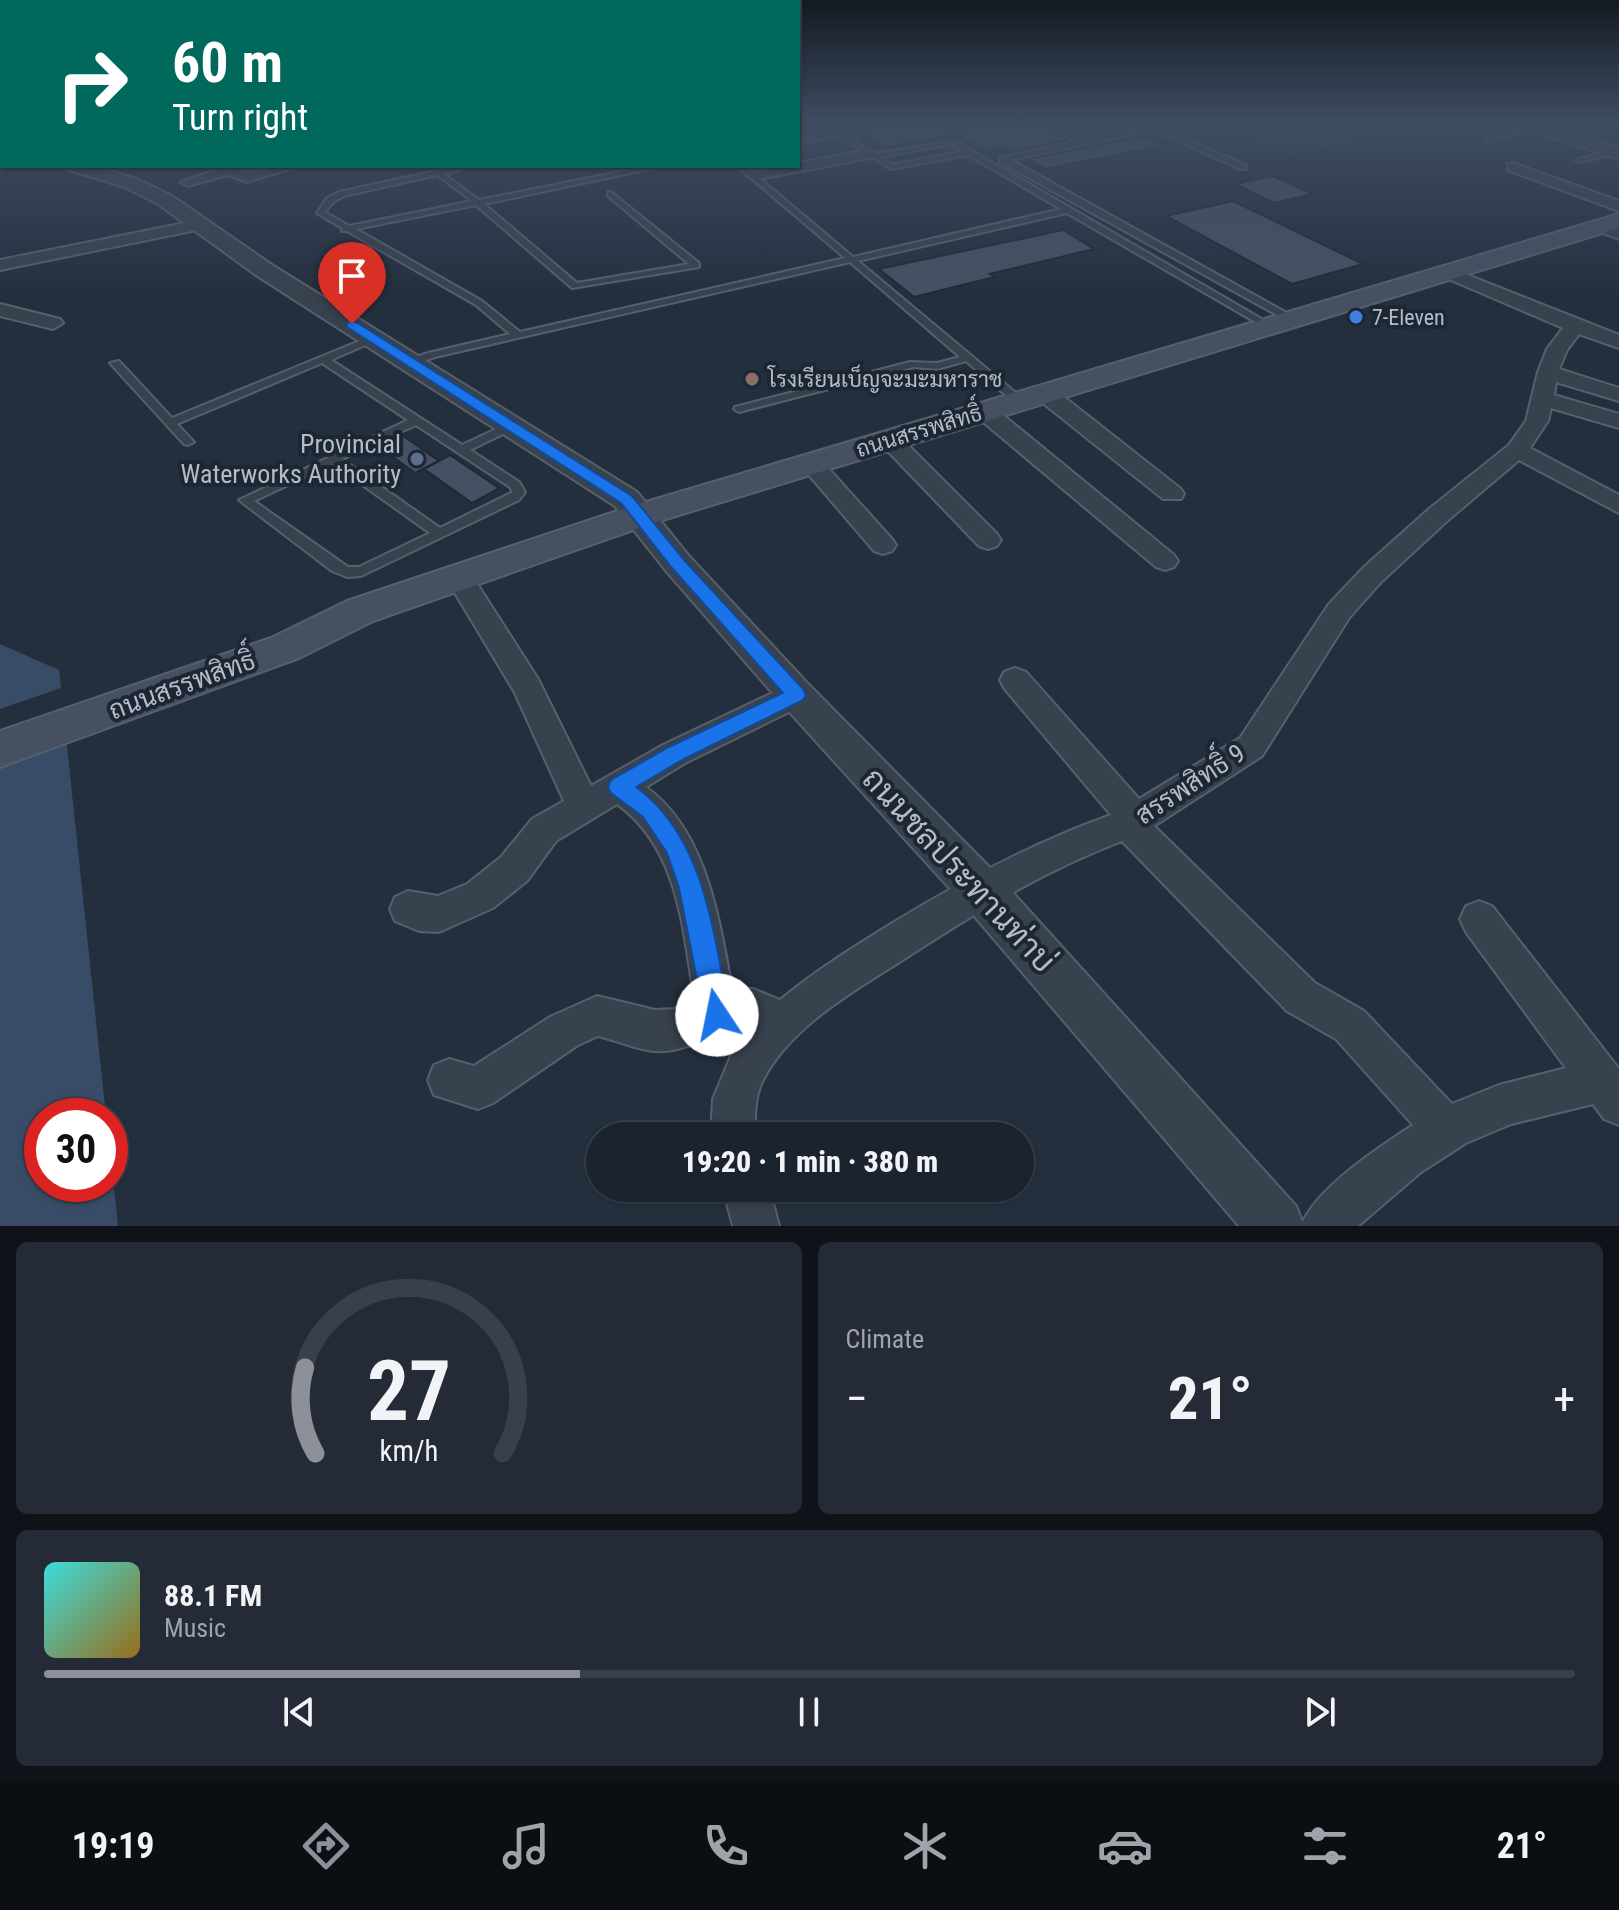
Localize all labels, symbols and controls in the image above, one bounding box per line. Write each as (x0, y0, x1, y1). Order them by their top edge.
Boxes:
text: 60 m (172, 30, 283, 96)
icon: right (40, 32, 144, 136)
text: Turn right (172, 97, 308, 139)
pin (318, 242, 386, 324)
icon: arrive (330, 254, 374, 298)
place label: 7-Eleven (1372, 305, 1445, 330)
marker: 7-Eleven (1347, 308, 1365, 326)
place label: โรงเรียนเบ็ญจะมะมหาราช (767, 364, 1002, 393)
marker: โรงเรียนเบ็ญจะมะมหาราช (743, 370, 761, 388)
street label: ถนนสรรพสิทธิ์ (851, 393, 985, 462)
place label: Provincial Waterworks Authority (181, 429, 401, 489)
marker: Provincial Waterworks Authority (408, 450, 426, 468)
street label: ถนนสรรพสิทธิ์ (102, 637, 259, 725)
street label: สรรพสิทธิ์ 9 (1126, 731, 1250, 830)
street label: ถนนชลประทานท่าบ่ (855, 760, 1063, 980)
position arrow (675, 973, 759, 1057)
speed limit sign: 30 (24, 1098, 128, 1202)
text: 19:20 · 1 min · 380 m (682, 1144, 938, 1179)
text: Climate (846, 1324, 924, 1354)
text: 27 (367, 1343, 451, 1440)
text: 21° (1168, 1363, 1253, 1434)
text: − (846, 1373, 868, 1425)
text: + (1553, 1373, 1575, 1425)
text: km/h (379, 1434, 438, 1468)
text: 88.1 FM (164, 1578, 262, 1613)
text: Music (164, 1613, 226, 1643)
icon: previous (277, 1690, 321, 1734)
icon: pause (787, 1690, 831, 1734)
icon: next (1298, 1690, 1342, 1734)
icon: directions (298, 1818, 354, 1874)
icon: music (498, 1818, 554, 1874)
icon: phone (698, 1818, 754, 1874)
icon: climate (897, 1818, 953, 1874)
icon: car (1097, 1818, 1153, 1874)
icon: filters (1297, 1818, 1353, 1874)
text: 19:19 (72, 1825, 154, 1867)
text: 21° (1497, 1825, 1547, 1867)

